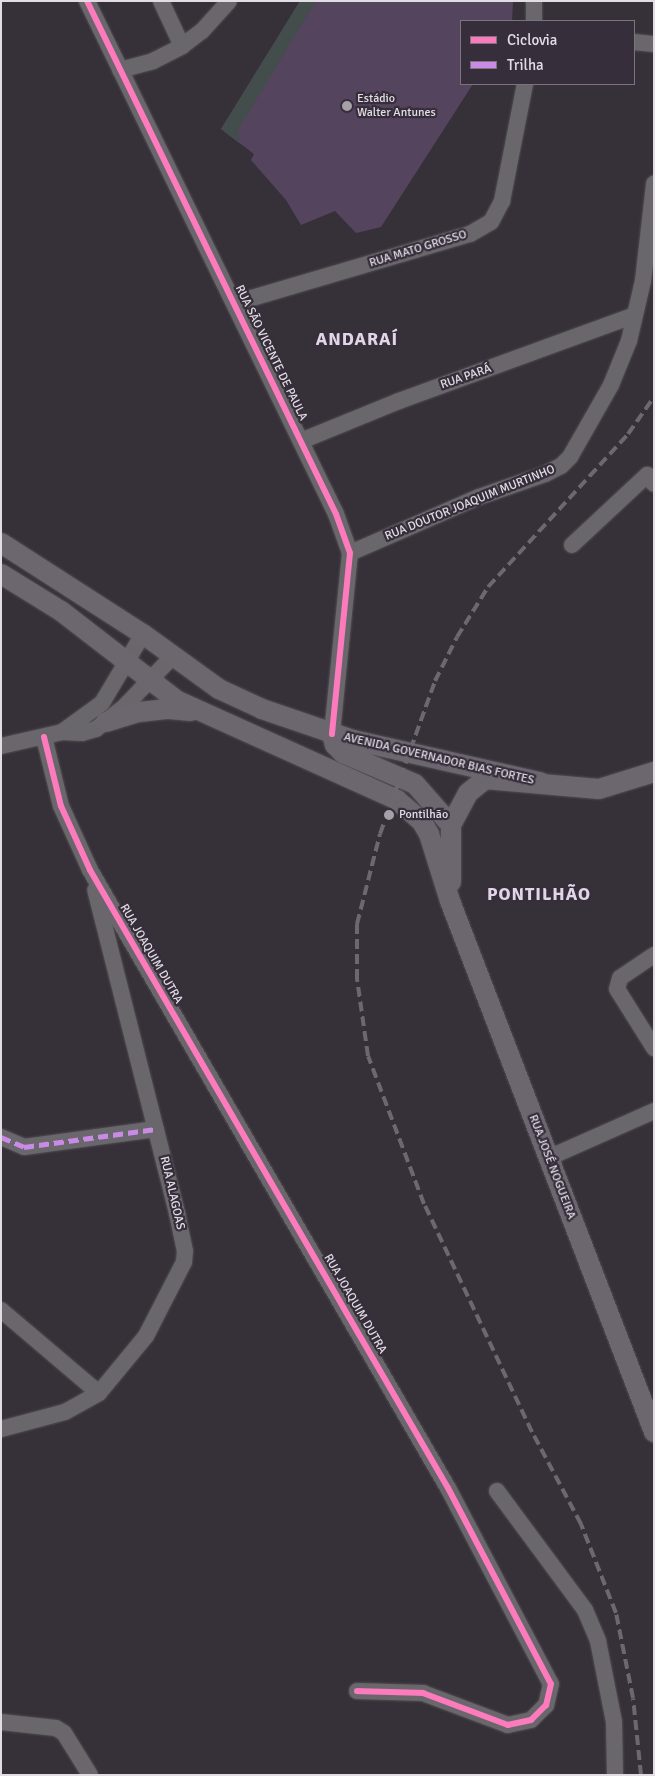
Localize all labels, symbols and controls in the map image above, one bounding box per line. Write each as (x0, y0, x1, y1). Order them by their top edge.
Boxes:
legend (460, 20, 635, 85)
text: Ciclovia (507, 31, 557, 49)
text: Trilha (507, 56, 544, 74)
place label: Estádio Walter Antunes (357, 92, 436, 120)
marker: Estádio Walter Antunes (341, 100, 353, 112)
street label: RUA MATO GROSSO (368, 227, 468, 271)
street label: RUA SÃO VICENTE DE PAULA (232, 283, 310, 423)
district label: ANDARAÍ (315, 328, 399, 350)
street label: RUA PARÁ (439, 362, 493, 392)
street label: RUA DOUTOR JOAQUIM MURTINHO (383, 462, 557, 544)
street label: AVENIDA GOVERNADOR BIAS FORTES (342, 730, 536, 788)
place label: Pontilhão (399, 808, 448, 822)
marker: Pontilhão (383, 809, 395, 821)
district label: PONTILHÃO (486, 883, 592, 905)
street label: RUA JOAQUIM DUTRA (117, 901, 185, 1007)
street label: RUA JOSÉ NOGUEIRA (525, 1113, 579, 1221)
street label: RUA ALAGOAS (157, 1155, 187, 1231)
street label: RUA JOAQUIM DUTRA (321, 1251, 389, 1357)

